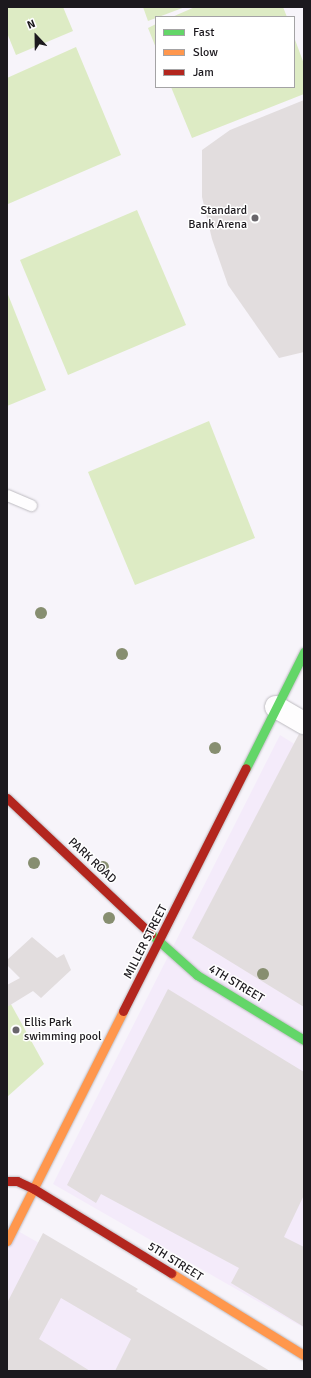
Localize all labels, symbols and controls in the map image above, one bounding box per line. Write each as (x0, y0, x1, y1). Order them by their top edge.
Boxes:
north arrow (16, 16, 56, 56)
legend (155, 16, 295, 88)
text: N (25, 17, 37, 32)
text: Fast (193, 25, 214, 40)
text: Slow (193, 45, 218, 60)
text: Jam (193, 65, 214, 80)
place label: Standard Bank Arena (188, 204, 247, 232)
marker: Standard Bank Arena (250, 213, 260, 223)
street label: PARK ROAD (65, 835, 119, 887)
street label: MILLER STREET (121, 903, 171, 981)
street label: 4TH STREET (206, 962, 266, 1006)
place label: Ellis Park swimming pool (24, 1016, 102, 1044)
marker: Ellis Park swimming pool (11, 1025, 21, 1035)
street label: 5TH STREET (145, 1239, 205, 1285)

